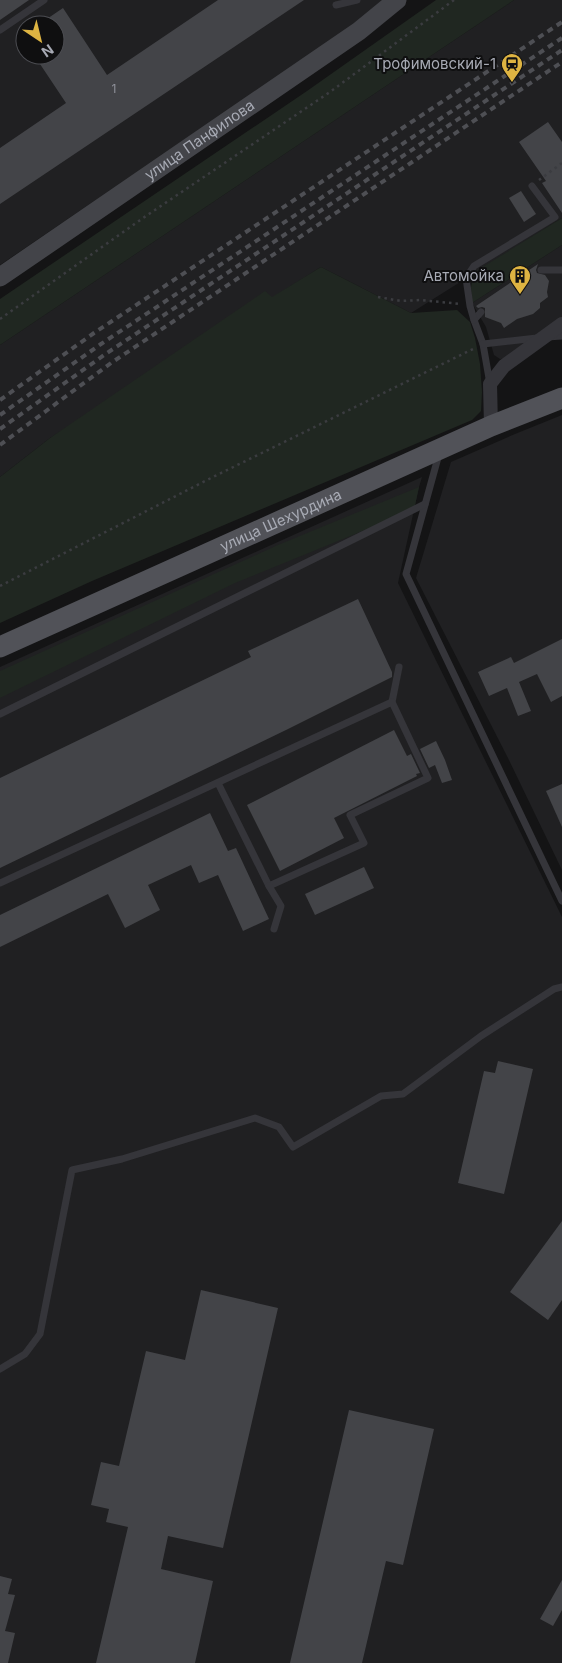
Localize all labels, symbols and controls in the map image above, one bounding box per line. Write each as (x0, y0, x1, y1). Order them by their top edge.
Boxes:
north arrow (15, 15, 65, 65)
text: N (38, 41, 57, 61)
station icon: Трофимовский-1 (500, 52, 524, 83)
place label: Трофимовский-1 (373, 54, 496, 73)
house number: 1 (112, 81, 116, 96)
street label: улица Панфилова (141, 95, 258, 184)
building icon: Автомойка (508, 264, 532, 295)
place label: Автомойка (423, 266, 504, 285)
street label: улица Шехурдина (217, 485, 344, 556)

